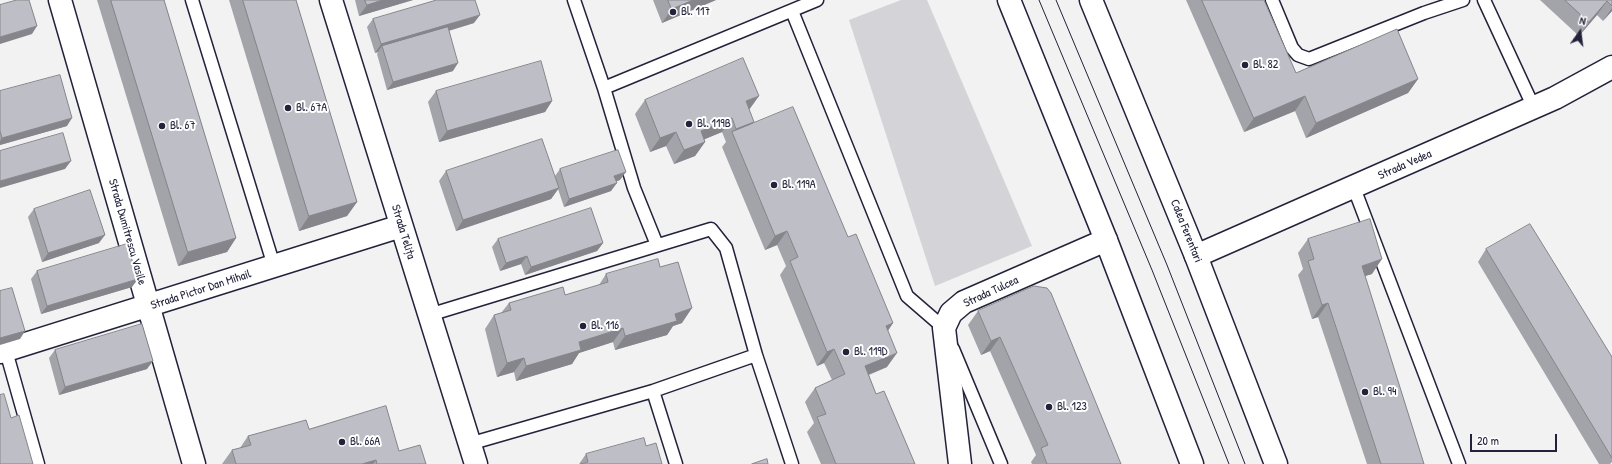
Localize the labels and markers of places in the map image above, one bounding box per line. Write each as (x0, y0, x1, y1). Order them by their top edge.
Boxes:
place label: Bl. 117 (681, 5, 710, 19)
marker: Bl. 117 (668, 7, 678, 17)
place label: Bl. 82 (1253, 58, 1278, 72)
marker: Bl. 82 (1240, 60, 1250, 70)
place label: Bl. 67A (296, 101, 327, 115)
marker: Bl. 67A (283, 103, 293, 113)
place label: Bl. 119B (697, 117, 731, 131)
place label: Bl. 67 (170, 119, 195, 133)
marker: Bl. 119B (684, 119, 694, 129)
marker: Bl. 67 (157, 121, 167, 131)
place label: Bl. 119A (782, 178, 816, 192)
marker: Bl. 119A (769, 180, 779, 190)
place label: Bl. 116 (591, 319, 619, 333)
marker: Bl. 116 (578, 321, 588, 331)
place label: Bl. 119D (854, 345, 887, 359)
marker: Bl. 119D (841, 347, 851, 357)
place label: Bl. 94 (1373, 385, 1397, 399)
marker: Bl. 94 (1360, 387, 1370, 397)
place label: Bl. 123 (1057, 400, 1087, 414)
marker: Bl. 123 (1044, 402, 1054, 412)
place label: Bl. 66A (350, 435, 380, 449)
marker: Bl. 66A (337, 437, 347, 447)

